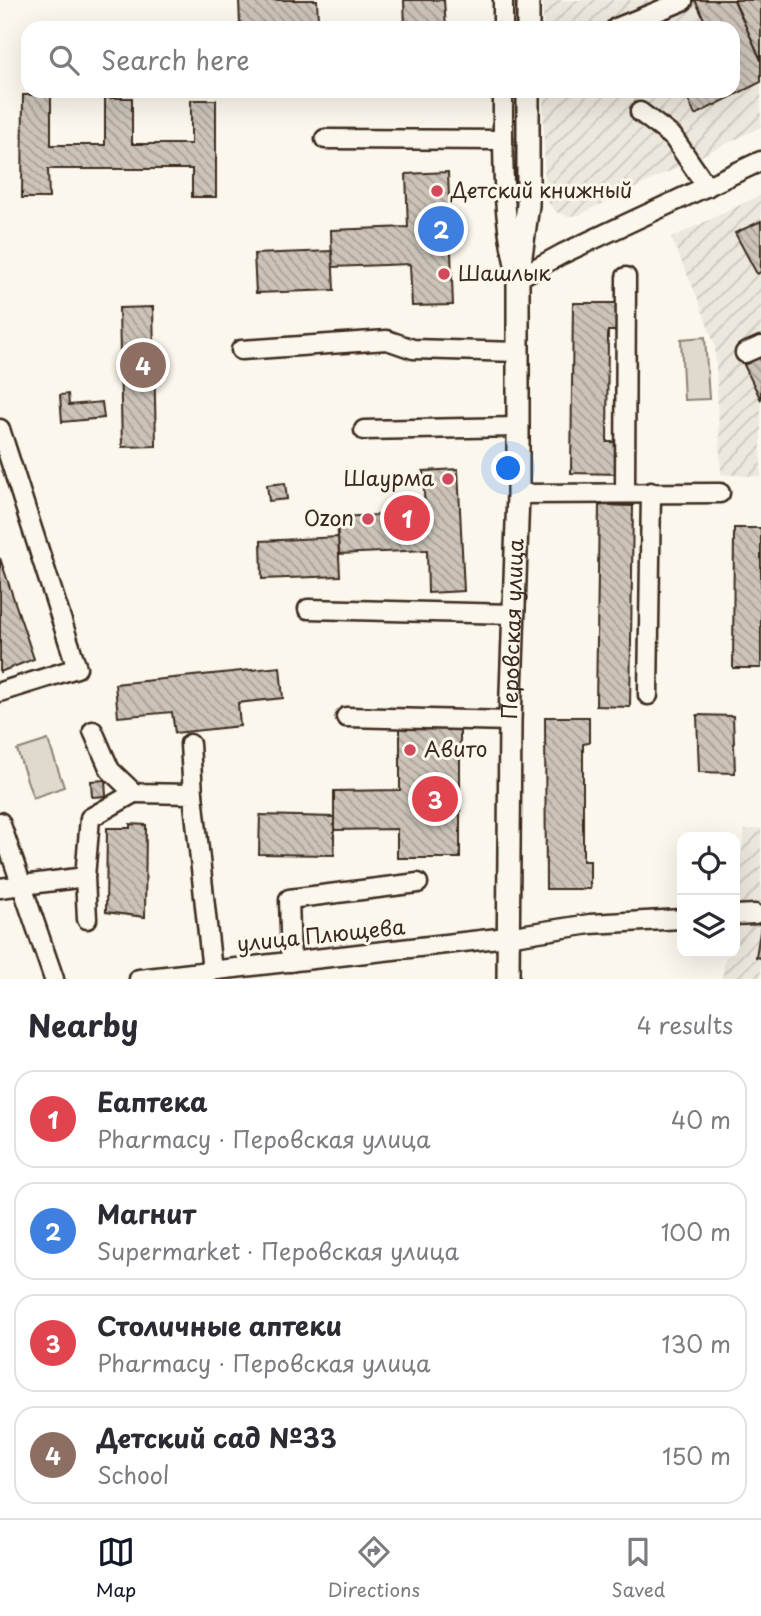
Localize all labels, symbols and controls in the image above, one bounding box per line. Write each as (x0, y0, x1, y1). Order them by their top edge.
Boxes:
search box (21, 21, 740, 98)
text: Search here (101, 40, 250, 79)
icon: search (45, 41, 83, 79)
place label: Детский книжный (450, 173, 632, 205)
marker: Детский книжный (429, 183, 445, 199)
pin: 2 (418, 203, 464, 255)
place label: Шашлык (458, 256, 551, 288)
marker: Шашлык (436, 266, 452, 282)
pin: 4 (120, 339, 166, 391)
your location (491, 451, 525, 485)
place label: Шаурма (344, 461, 434, 493)
marker: Шаурма (440, 471, 456, 487)
pin: 1 (384, 492, 430, 544)
place label: Ozon (304, 501, 354, 533)
marker: Ozon (360, 511, 376, 527)
street label: Перовская улица (492, 537, 530, 720)
place label: Авито (424, 732, 487, 764)
marker: Авито (402, 742, 418, 758)
pin: 3 (412, 773, 458, 825)
map controls (677, 832, 740, 958)
button: locate (677, 832, 740, 895)
button: layers (677, 895, 740, 958)
street label: улица Плющева (235, 909, 406, 959)
text: Nearby (28, 1002, 138, 1047)
text: 4 results (637, 1007, 733, 1042)
text: Еаптека (97, 1082, 208, 1121)
text: 1 (48, 1102, 59, 1137)
text: 40 m (671, 1102, 731, 1137)
text: Pharmacy · Перовская улица (97, 1121, 431, 1156)
text: Магнит (97, 1194, 196, 1233)
text: 2 (45, 1214, 61, 1249)
text: 100 m (661, 1214, 731, 1249)
text: Supermarket · Перовская улица (97, 1233, 459, 1268)
text: Столичные аптеки (97, 1306, 342, 1345)
text: 3 (45, 1326, 61, 1361)
text: 130 m (661, 1326, 731, 1361)
text: Pharmacy · Перовская улица (97, 1345, 431, 1380)
text: Детский сад №33 (97, 1418, 337, 1457)
text: 4 (45, 1438, 61, 1473)
text: 150 m (662, 1438, 731, 1473)
text: School (97, 1457, 169, 1492)
tab: Map (96, 1533, 136, 1603)
tab: Directions (328, 1533, 420, 1603)
tab: Saved (611, 1533, 665, 1603)

